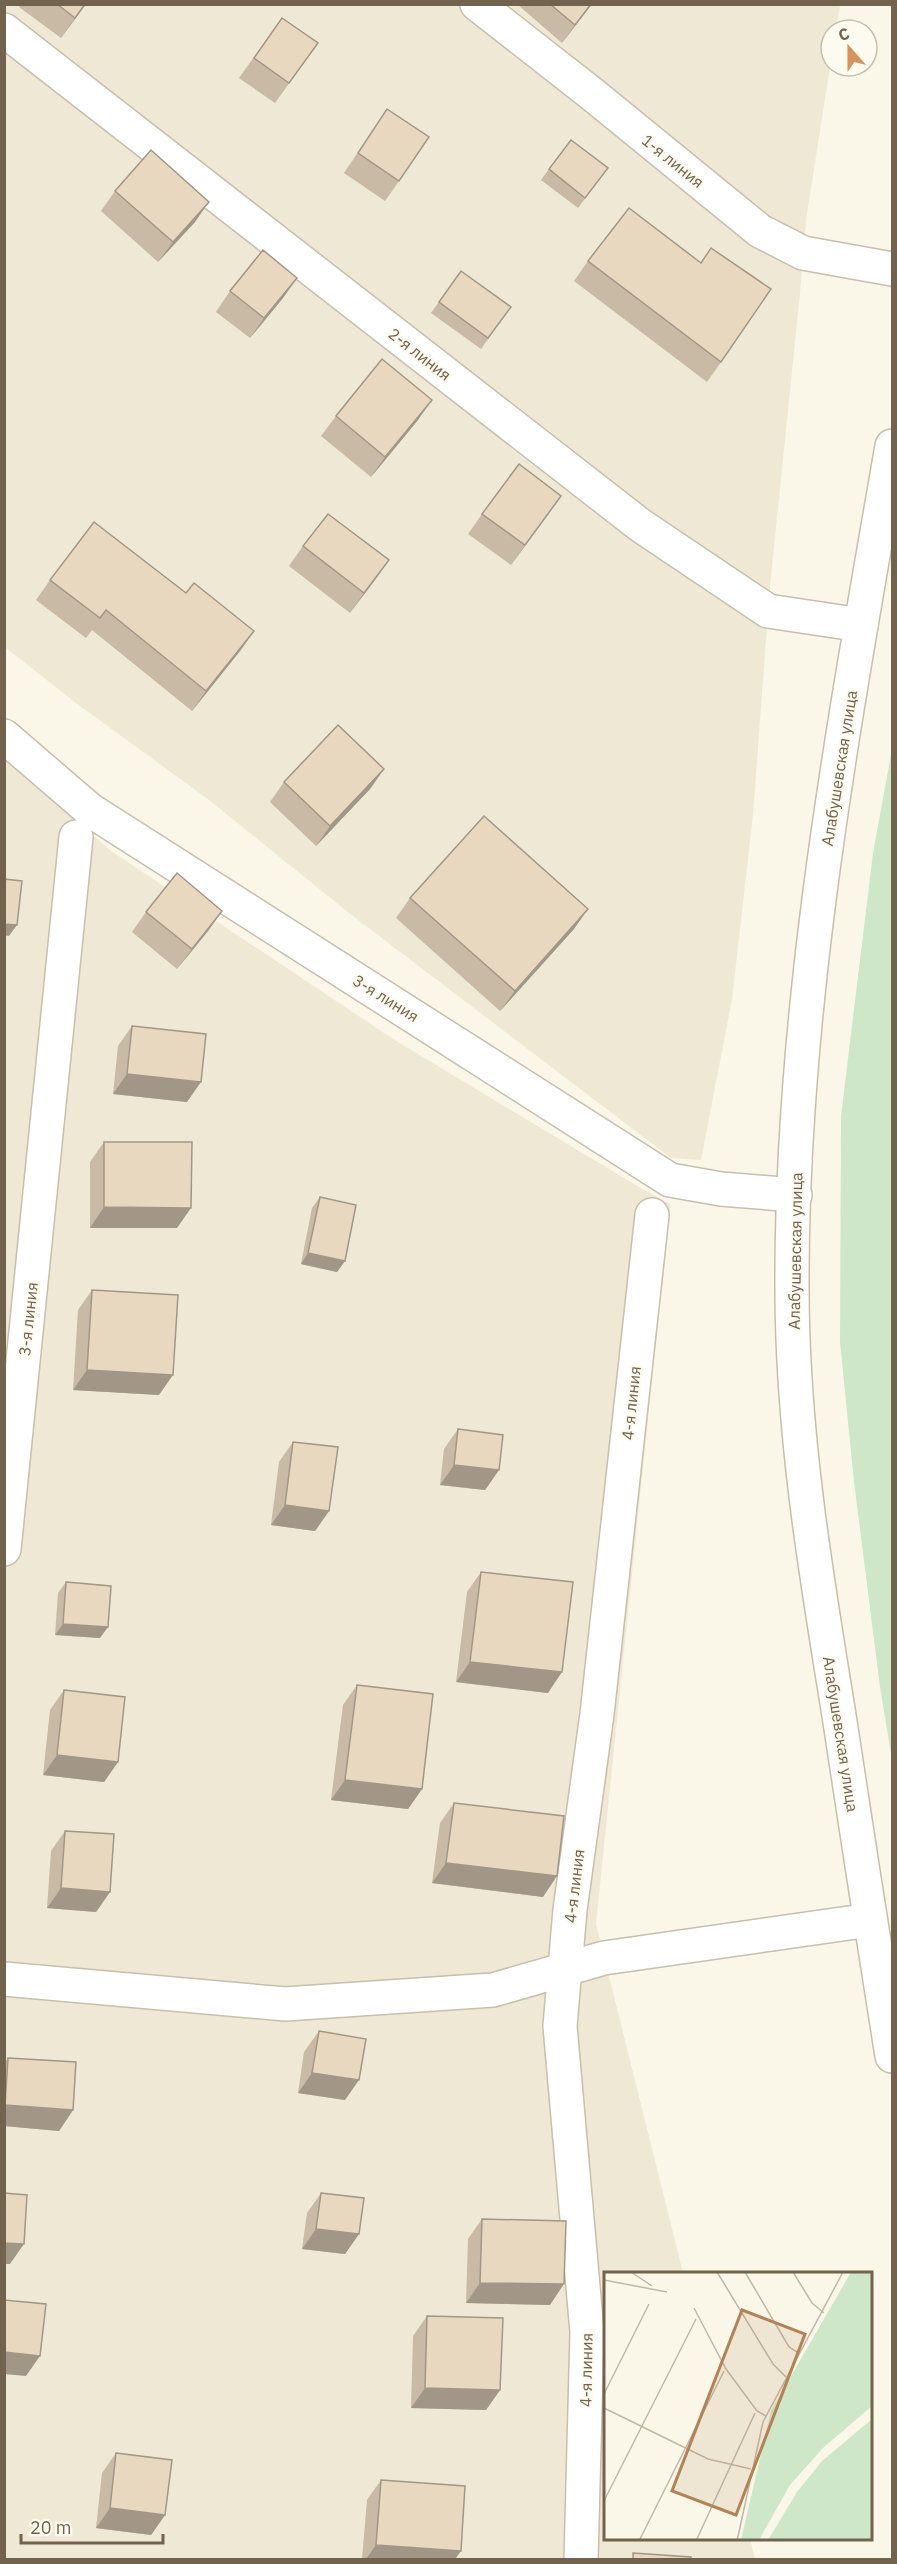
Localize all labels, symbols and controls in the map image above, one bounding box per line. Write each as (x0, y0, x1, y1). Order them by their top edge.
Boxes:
north arrow (819, 18, 879, 78)
text: С (835, 23, 852, 45)
street label: 1-я линия (638, 130, 708, 192)
street label: 2-я линия (385, 323, 455, 385)
street label: Алабушевская улица (817, 688, 861, 847)
street label: 3-я линия (349, 970, 423, 1026)
street label: Алабушевская улица (784, 1172, 806, 1330)
street label: 3-я линия (14, 1281, 42, 1357)
street label: 4-я линия (617, 1365, 645, 1441)
street label: Алабушевская улица (819, 1655, 863, 1814)
street label: 4-я линия (560, 1848, 588, 1924)
inset map (604, 2272, 873, 2540)
street label: 4-я линия (575, 2333, 597, 2407)
scale bar (21, 2507, 164, 2545)
text: 20 m (30, 2516, 72, 2539)

